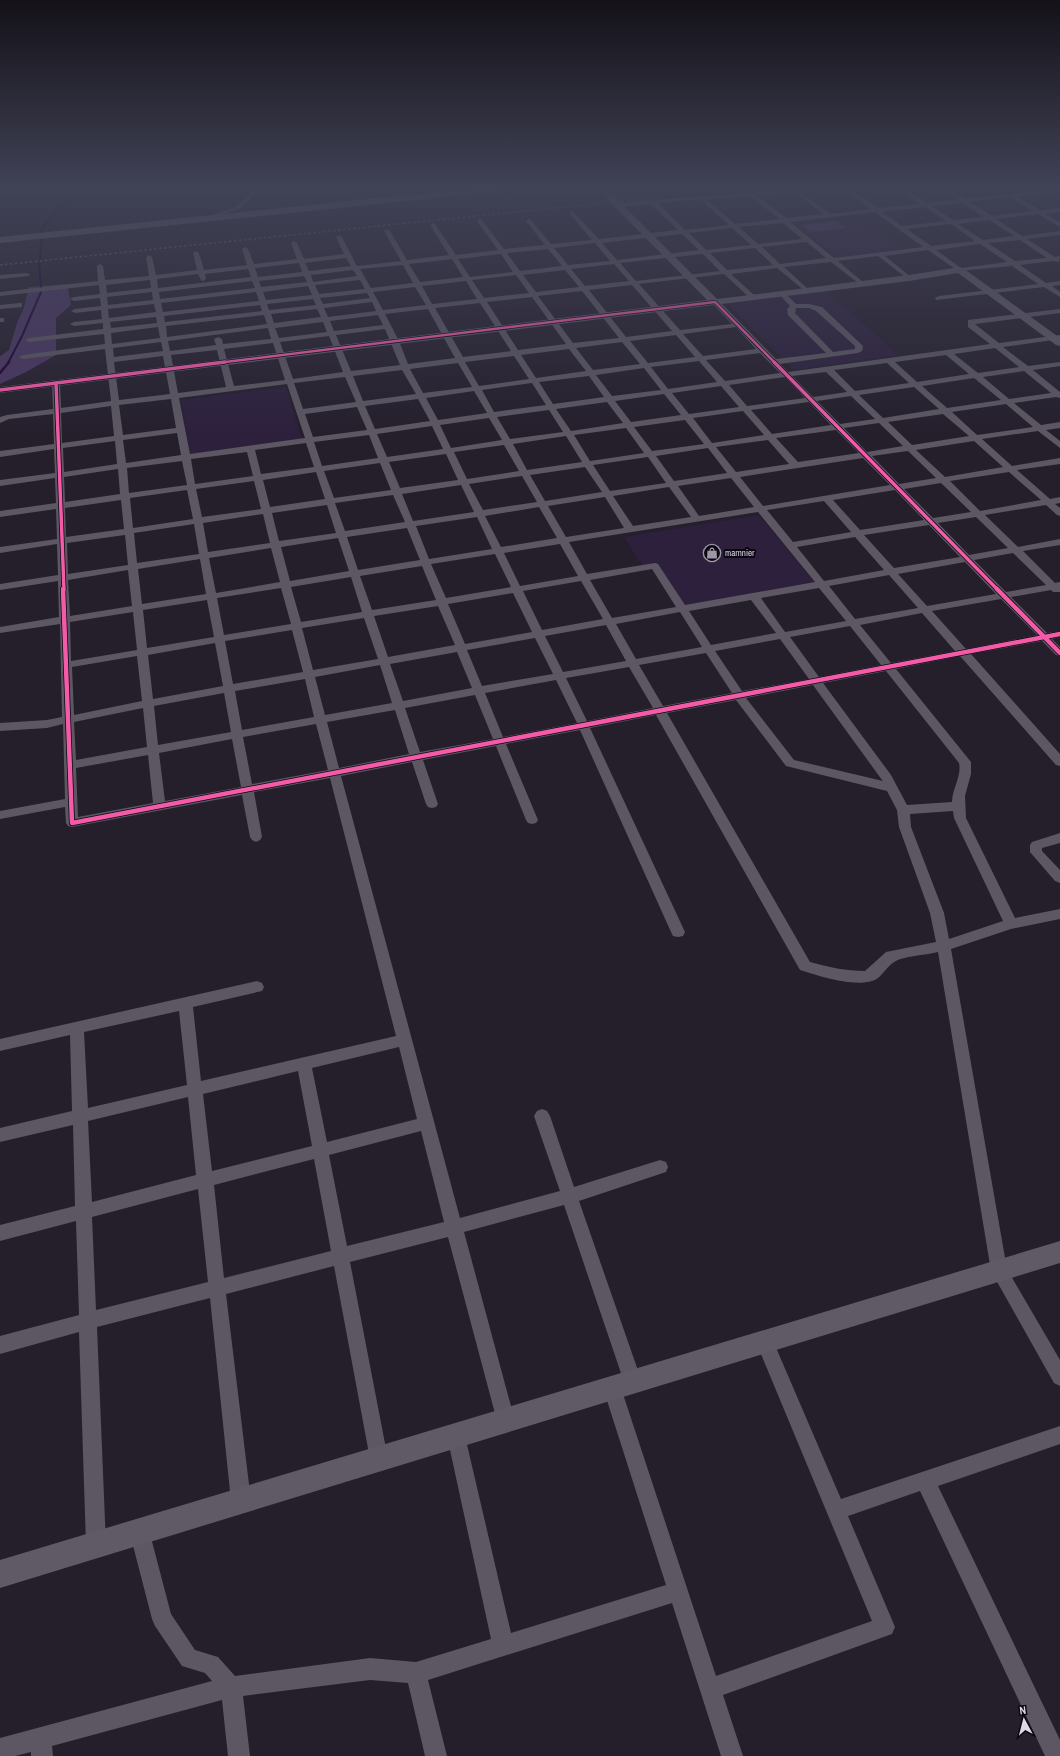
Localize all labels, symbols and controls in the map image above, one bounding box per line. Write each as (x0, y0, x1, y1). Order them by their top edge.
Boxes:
shop icon: marnnier (702, 543, 722, 563)
place label: marnnier (725, 547, 755, 559)
north arrow (1004, 1700, 1044, 1740)
text: N (1019, 1703, 1027, 1717)

